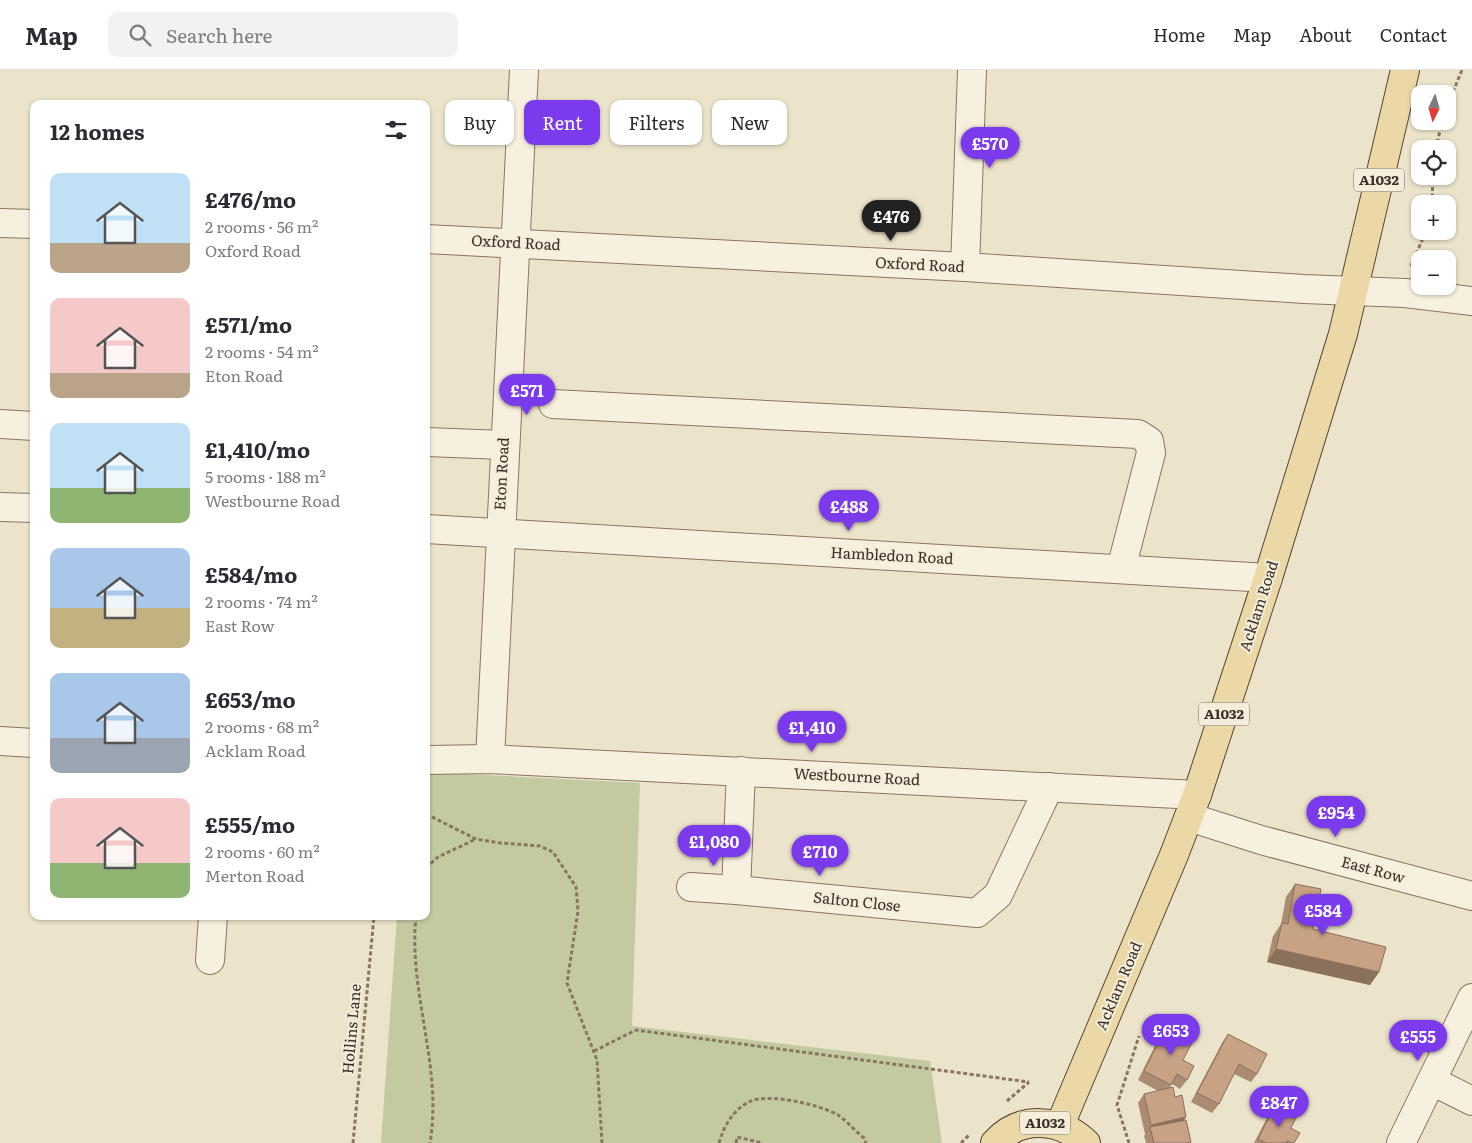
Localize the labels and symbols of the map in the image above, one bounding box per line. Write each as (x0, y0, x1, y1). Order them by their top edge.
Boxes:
north arrow (1411, 85, 1456, 130)
pin: £570 (960, 126, 1020, 169)
road number: A1032 (1354, 168, 1404, 192)
pin: £476 (861, 200, 921, 242)
street label: Oxford Road (471, 228, 561, 255)
street label: Oxford Road (875, 250, 965, 277)
pin: £571 (497, 374, 557, 416)
street label: Eton Road (487, 437, 514, 511)
pin: £488 (819, 490, 879, 532)
street label: Hambledon Road (830, 540, 954, 569)
street label: Acklam Road (1232, 557, 1283, 654)
road number: A1032 (1199, 703, 1249, 726)
pin: £1,410 (771, 710, 853, 753)
street label: Westbourne Road (793, 761, 921, 790)
pin: £954 (1306, 796, 1366, 838)
pin: £1,080 (673, 824, 755, 867)
pin: £710 (790, 834, 850, 877)
street label: East Row (1339, 849, 1408, 888)
street label: Salton Close (812, 884, 902, 917)
pin: £584 (1293, 894, 1353, 936)
street label: Acklam Road (1089, 937, 1147, 1033)
street label: Hollins Lane (335, 982, 366, 1075)
pin: £653 (1141, 1014, 1201, 1056)
pin: £555 (1388, 1020, 1448, 1062)
pin: £847 (1249, 1086, 1309, 1128)
road number: A1032 (1020, 1112, 1070, 1134)

